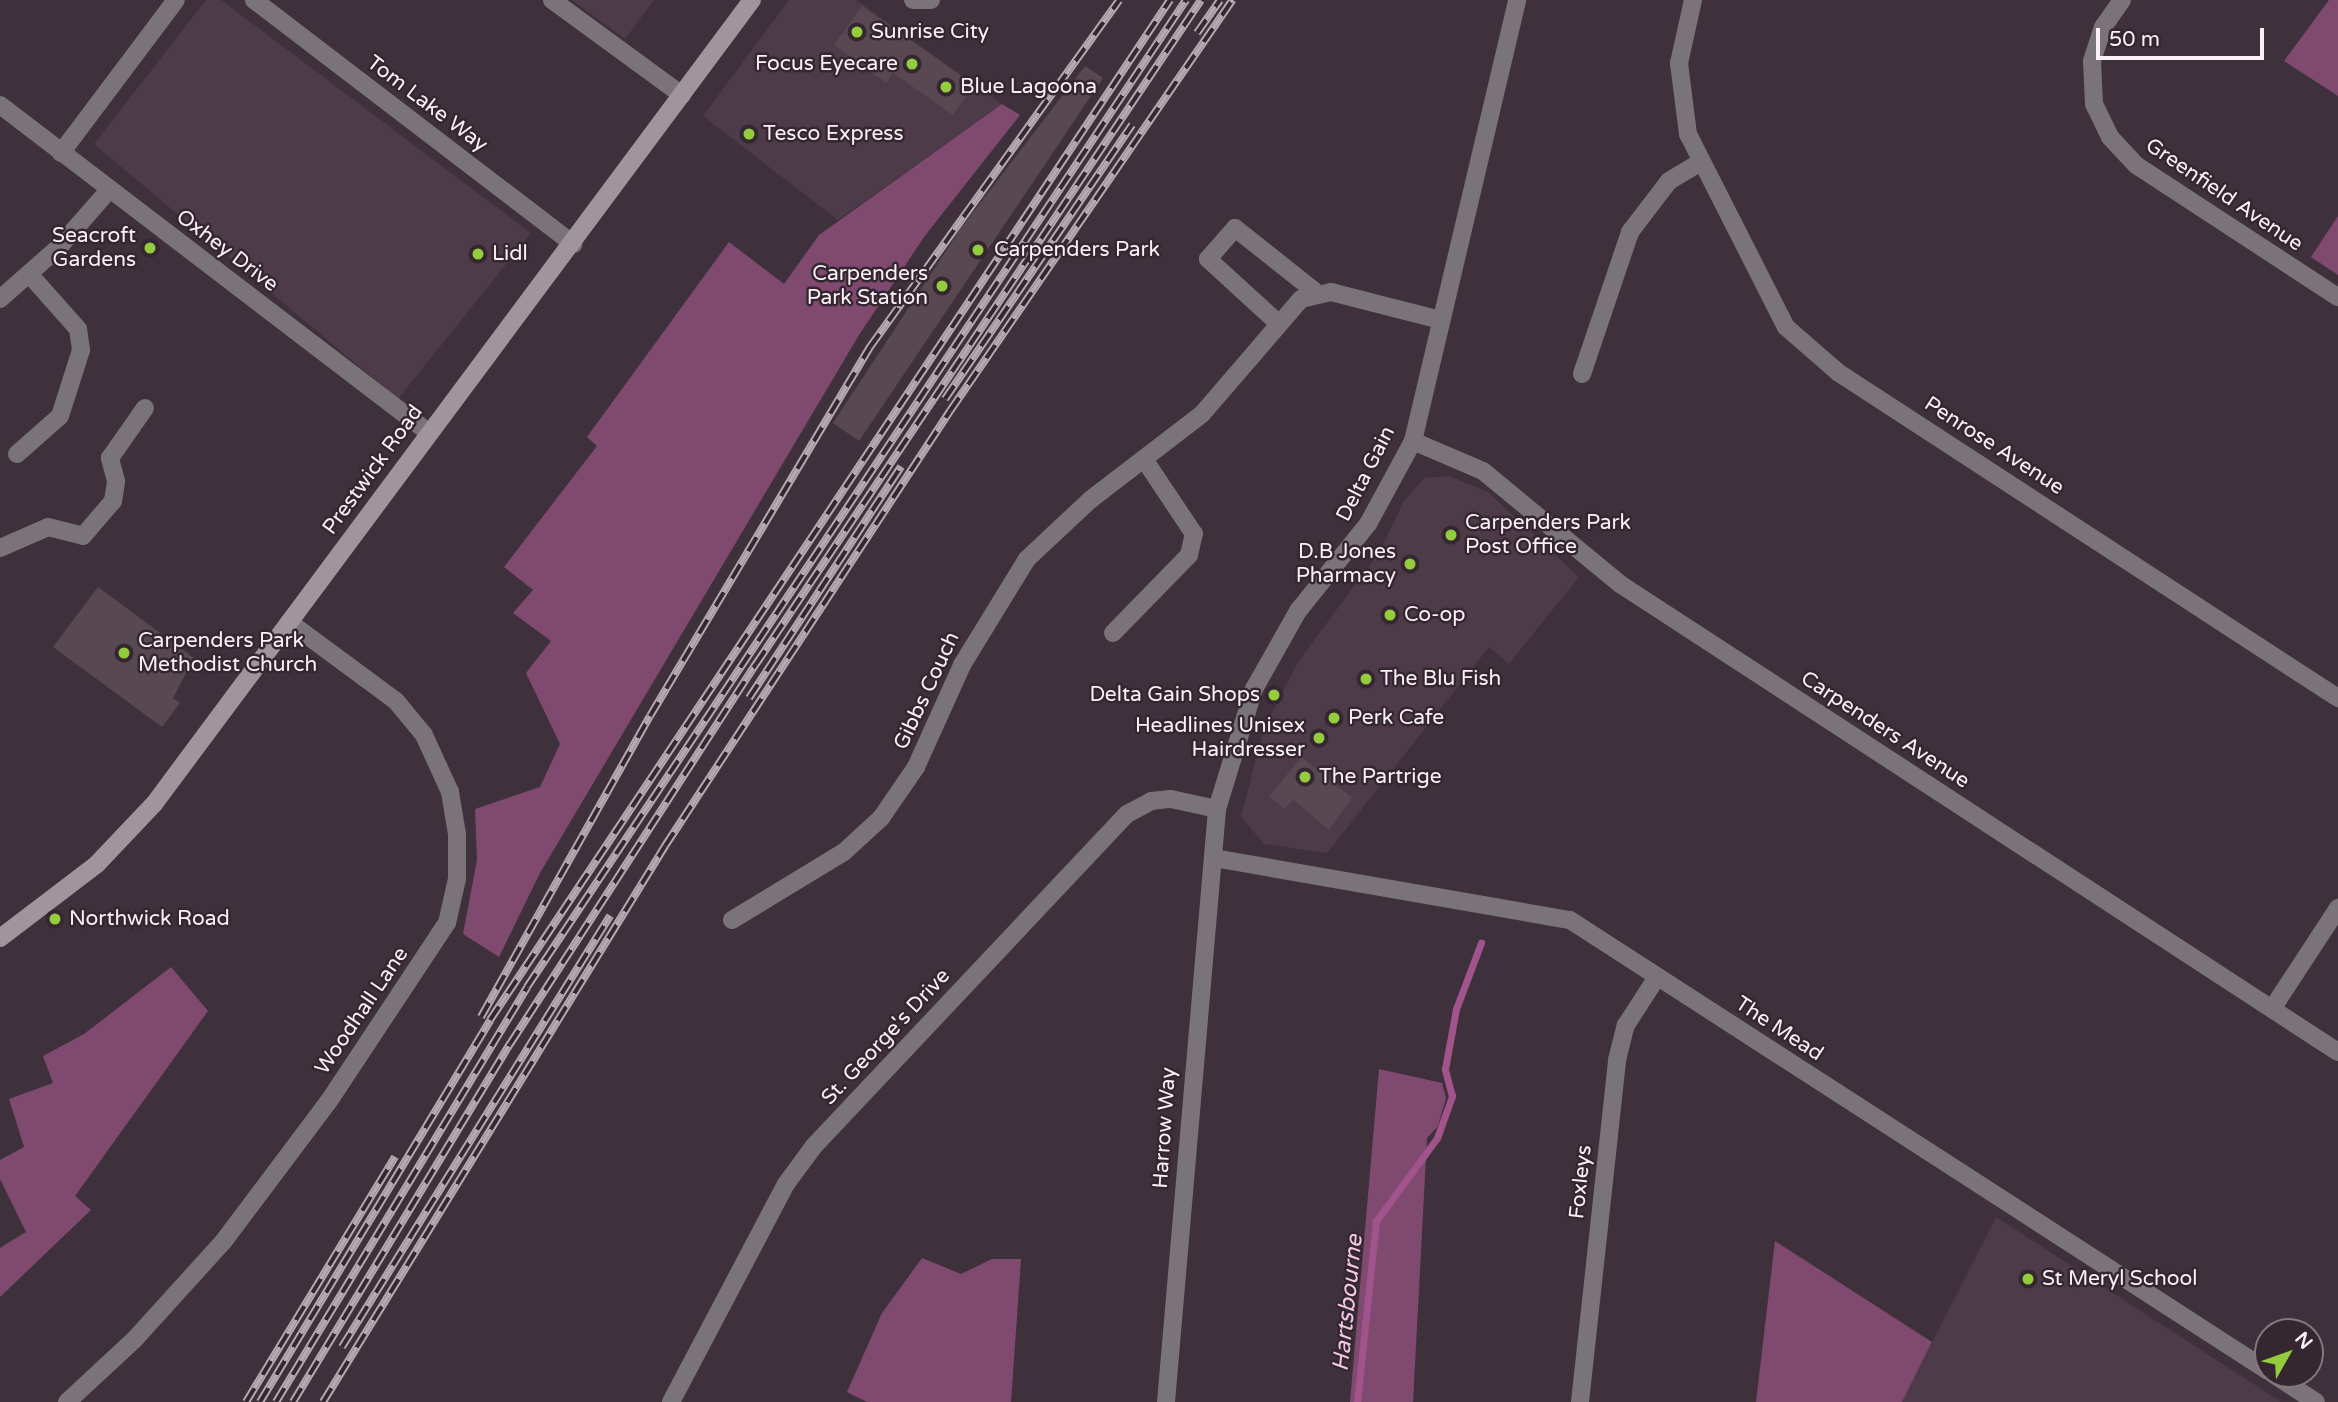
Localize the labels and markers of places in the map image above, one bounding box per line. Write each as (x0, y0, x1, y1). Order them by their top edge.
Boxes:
place label: Sunrise City (871, 19, 989, 45)
marker: Sunrise City (849, 24, 865, 40)
place label: Focus Eyecare (755, 51, 898, 77)
marker: Focus Eyecare (904, 56, 920, 72)
place label: Blue Lagoona (960, 74, 1097, 100)
marker: Blue Lagoona (938, 79, 954, 95)
place label: Tesco Express (763, 121, 904, 147)
marker: Tesco Express (741, 126, 757, 142)
place label: Seacroft Gardens (52, 223, 136, 273)
place label: Carpenders Park (994, 237, 1160, 263)
marker: Seacroft Gardens (142, 240, 158, 256)
marker: Carpenders Park (968, 240, 988, 260)
place label: Lidl (492, 241, 528, 267)
marker: Lidl (470, 246, 486, 262)
place label: Carpenders Park Station (807, 261, 928, 311)
marker: Carpenders Park Station (934, 278, 950, 294)
place label: Carpenders Park Post Office (1465, 510, 1631, 560)
marker: Carpenders Park Post Office (1443, 527, 1459, 543)
place label: D.B Jones Pharmacy (1296, 539, 1396, 589)
marker: D.B Jones Pharmacy (1402, 556, 1418, 572)
place label: Co-op (1404, 602, 1466, 628)
marker: Co-op (1382, 607, 1398, 623)
place label: Carpenders Park Methodist Church (138, 628, 317, 678)
marker: Carpenders Park Methodist Church (116, 645, 132, 661)
place label: The Blu Fish (1380, 666, 1501, 692)
marker: The Blu Fish (1358, 671, 1374, 687)
place label: Delta Gain Shops (1089, 682, 1260, 708)
marker: Delta Gain Shops (1266, 687, 1282, 703)
place label: Perk Cafe (1348, 705, 1444, 731)
marker: Perk Cafe (1326, 710, 1342, 726)
place label: Headlines Unisex Hairdresser (1135, 713, 1305, 763)
marker: Headlines Unisex Hairdresser (1311, 730, 1327, 746)
place label: The Partrige (1319, 764, 1442, 790)
marker: The Partrige (1297, 769, 1313, 785)
place label: Northwick Road (69, 906, 230, 932)
marker: Northwick Road (47, 911, 63, 927)
place label: St Meryl School (2042, 1266, 2198, 1292)
marker: St Meryl School (2020, 1271, 2036, 1287)

